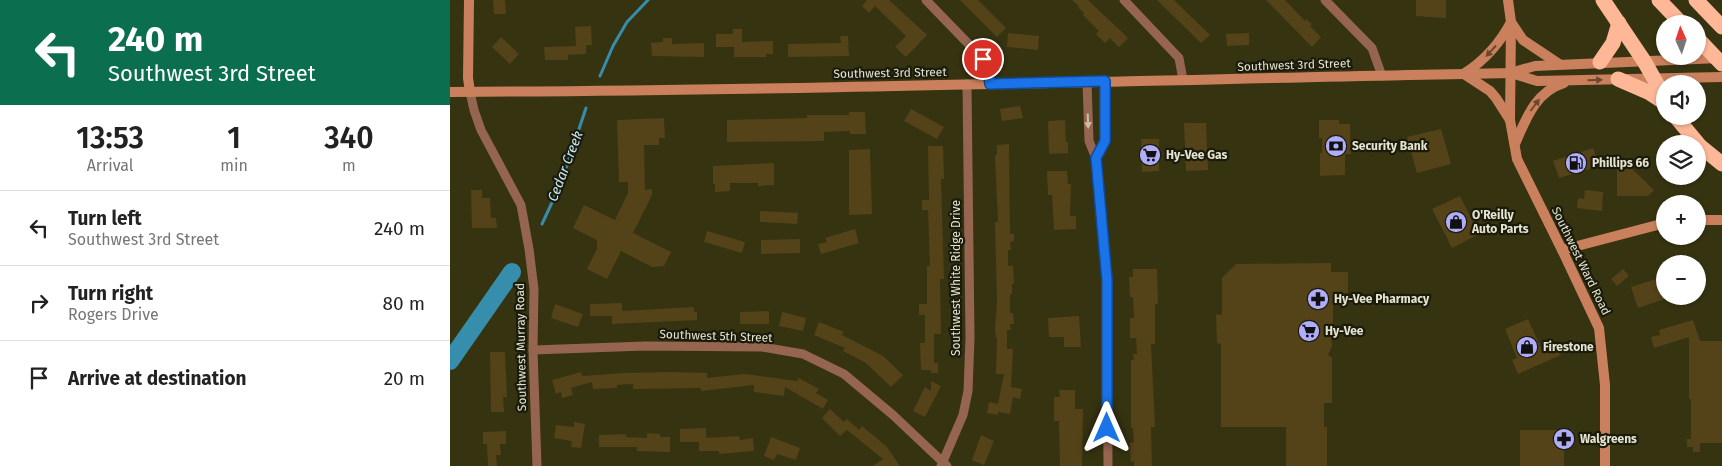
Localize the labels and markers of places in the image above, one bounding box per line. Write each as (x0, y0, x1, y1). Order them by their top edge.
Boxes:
pin (962, 38, 1004, 80)
bank icon: Security Bank (1324, 134, 1348, 158)
place label: Security Bank (1352, 139, 1428, 153)
supermarket icon: Hy-Vee Gas (1138, 143, 1162, 167)
place label: Hy-Vee Gas (1166, 148, 1228, 162)
fuel station icon: Phillips 66 (1564, 151, 1588, 175)
place label: Phillips 66 (1592, 156, 1649, 170)
place label: O'Reilly Auto Parts (1471, 208, 1529, 236)
shop icon: O'Reilly Auto Parts (1444, 210, 1468, 234)
pharmacy icon: Hy-Vee Pharmacy (1306, 287, 1330, 311)
place label: Hy-Vee Pharmacy (1334, 292, 1430, 306)
supermarket icon: Hy-Vee (1297, 319, 1321, 343)
place label: Hy-Vee (1325, 324, 1364, 338)
shop icon: Firestone (1515, 335, 1539, 359)
place label: Firestone (1543, 340, 1594, 354)
pharmacy icon: Walgreens (1552, 427, 1576, 451)
place label: Walgreens (1580, 432, 1637, 446)

